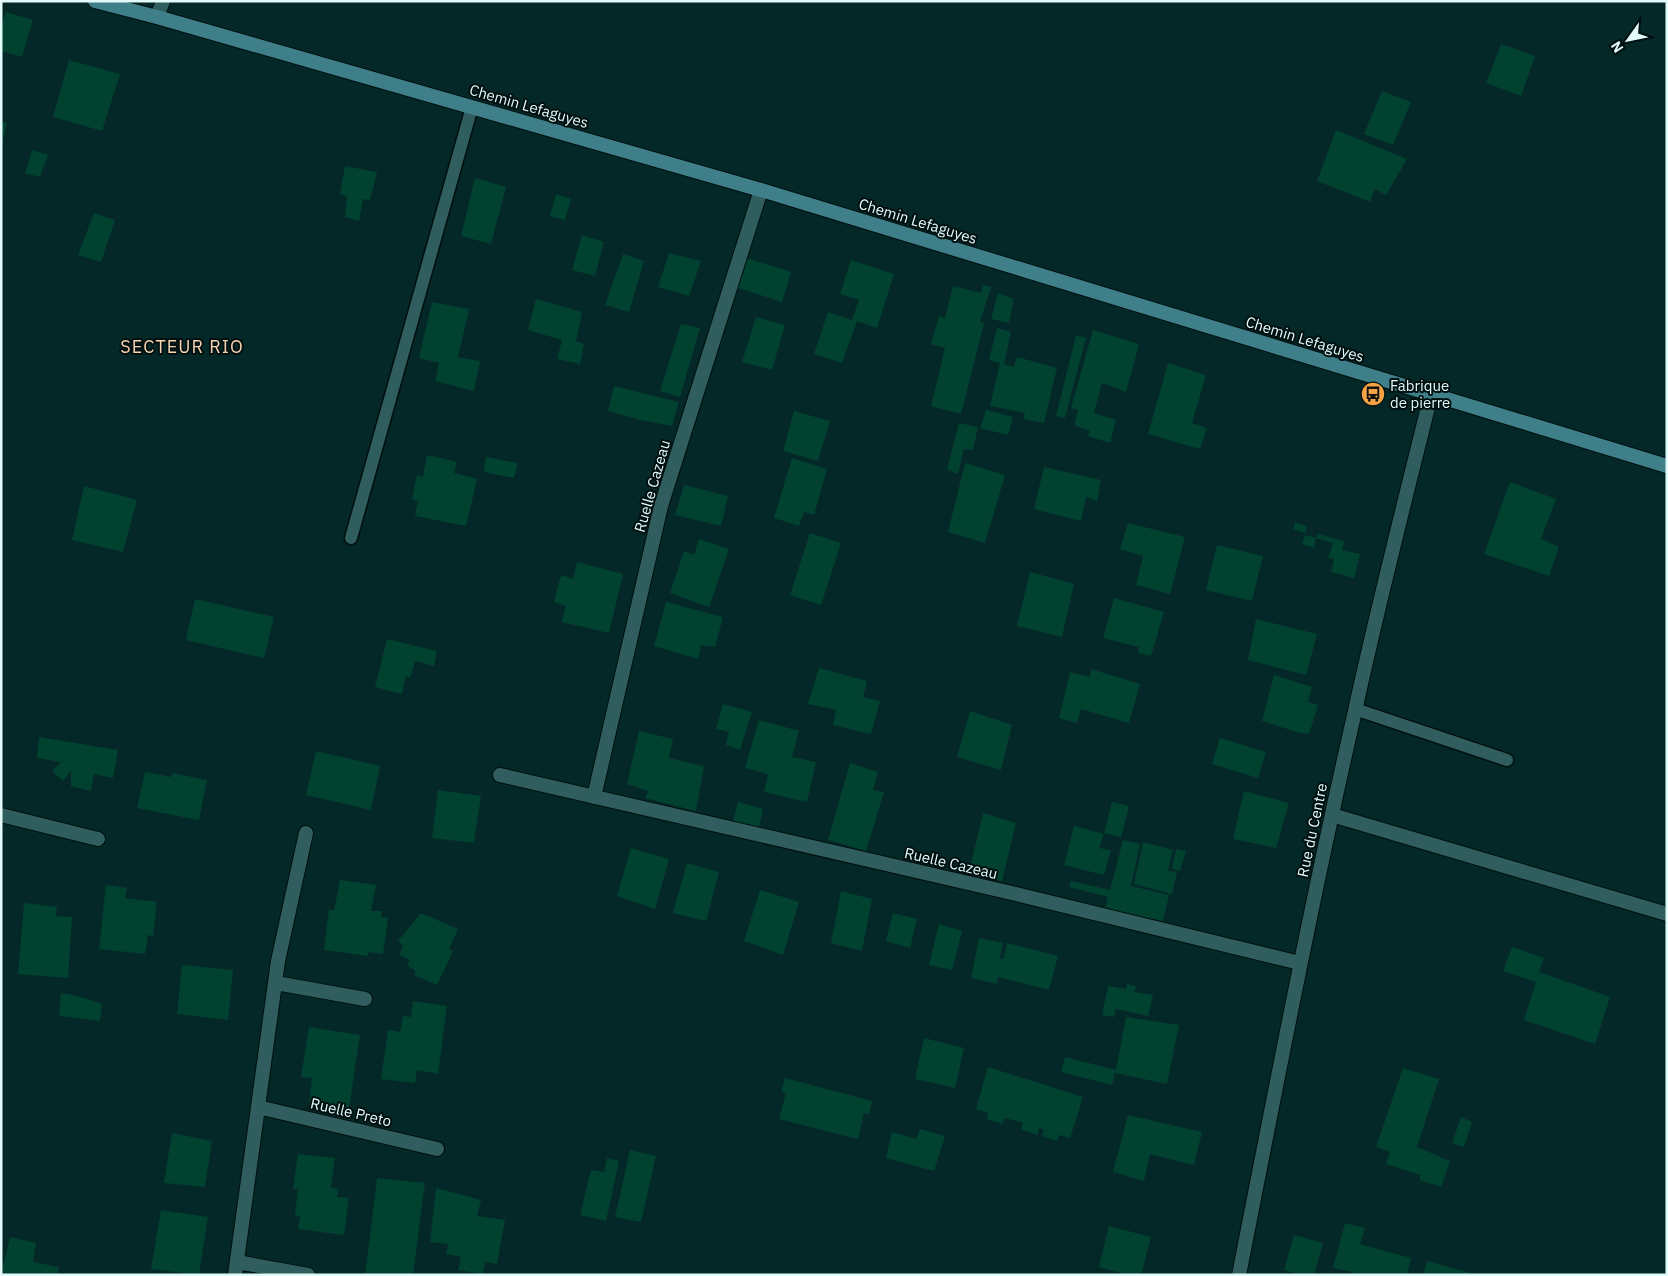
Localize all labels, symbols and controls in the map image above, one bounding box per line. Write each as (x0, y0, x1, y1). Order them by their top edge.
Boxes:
north arrow (1603, 15, 1653, 65)
text: N (1607, 38, 1627, 56)
street label: Chemin Lefaguyes (467, 80, 591, 132)
street label: Chemin Lefaguyes (857, 194, 979, 248)
street label: Chemin Lefaguyes (1244, 312, 1366, 366)
district label: SECTEUR RIO (120, 335, 244, 358)
place label: Fabrique de pierre (1390, 376, 1450, 412)
bus stop icon: Fabrique de pierre (1360, 381, 1386, 407)
street label: Ruelle Cazeau (630, 438, 674, 534)
street label: Rue du Centre (1293, 781, 1331, 879)
street label: Ruelle Cazeau (903, 843, 999, 883)
street label: Ruelle Preto (309, 1093, 393, 1131)

